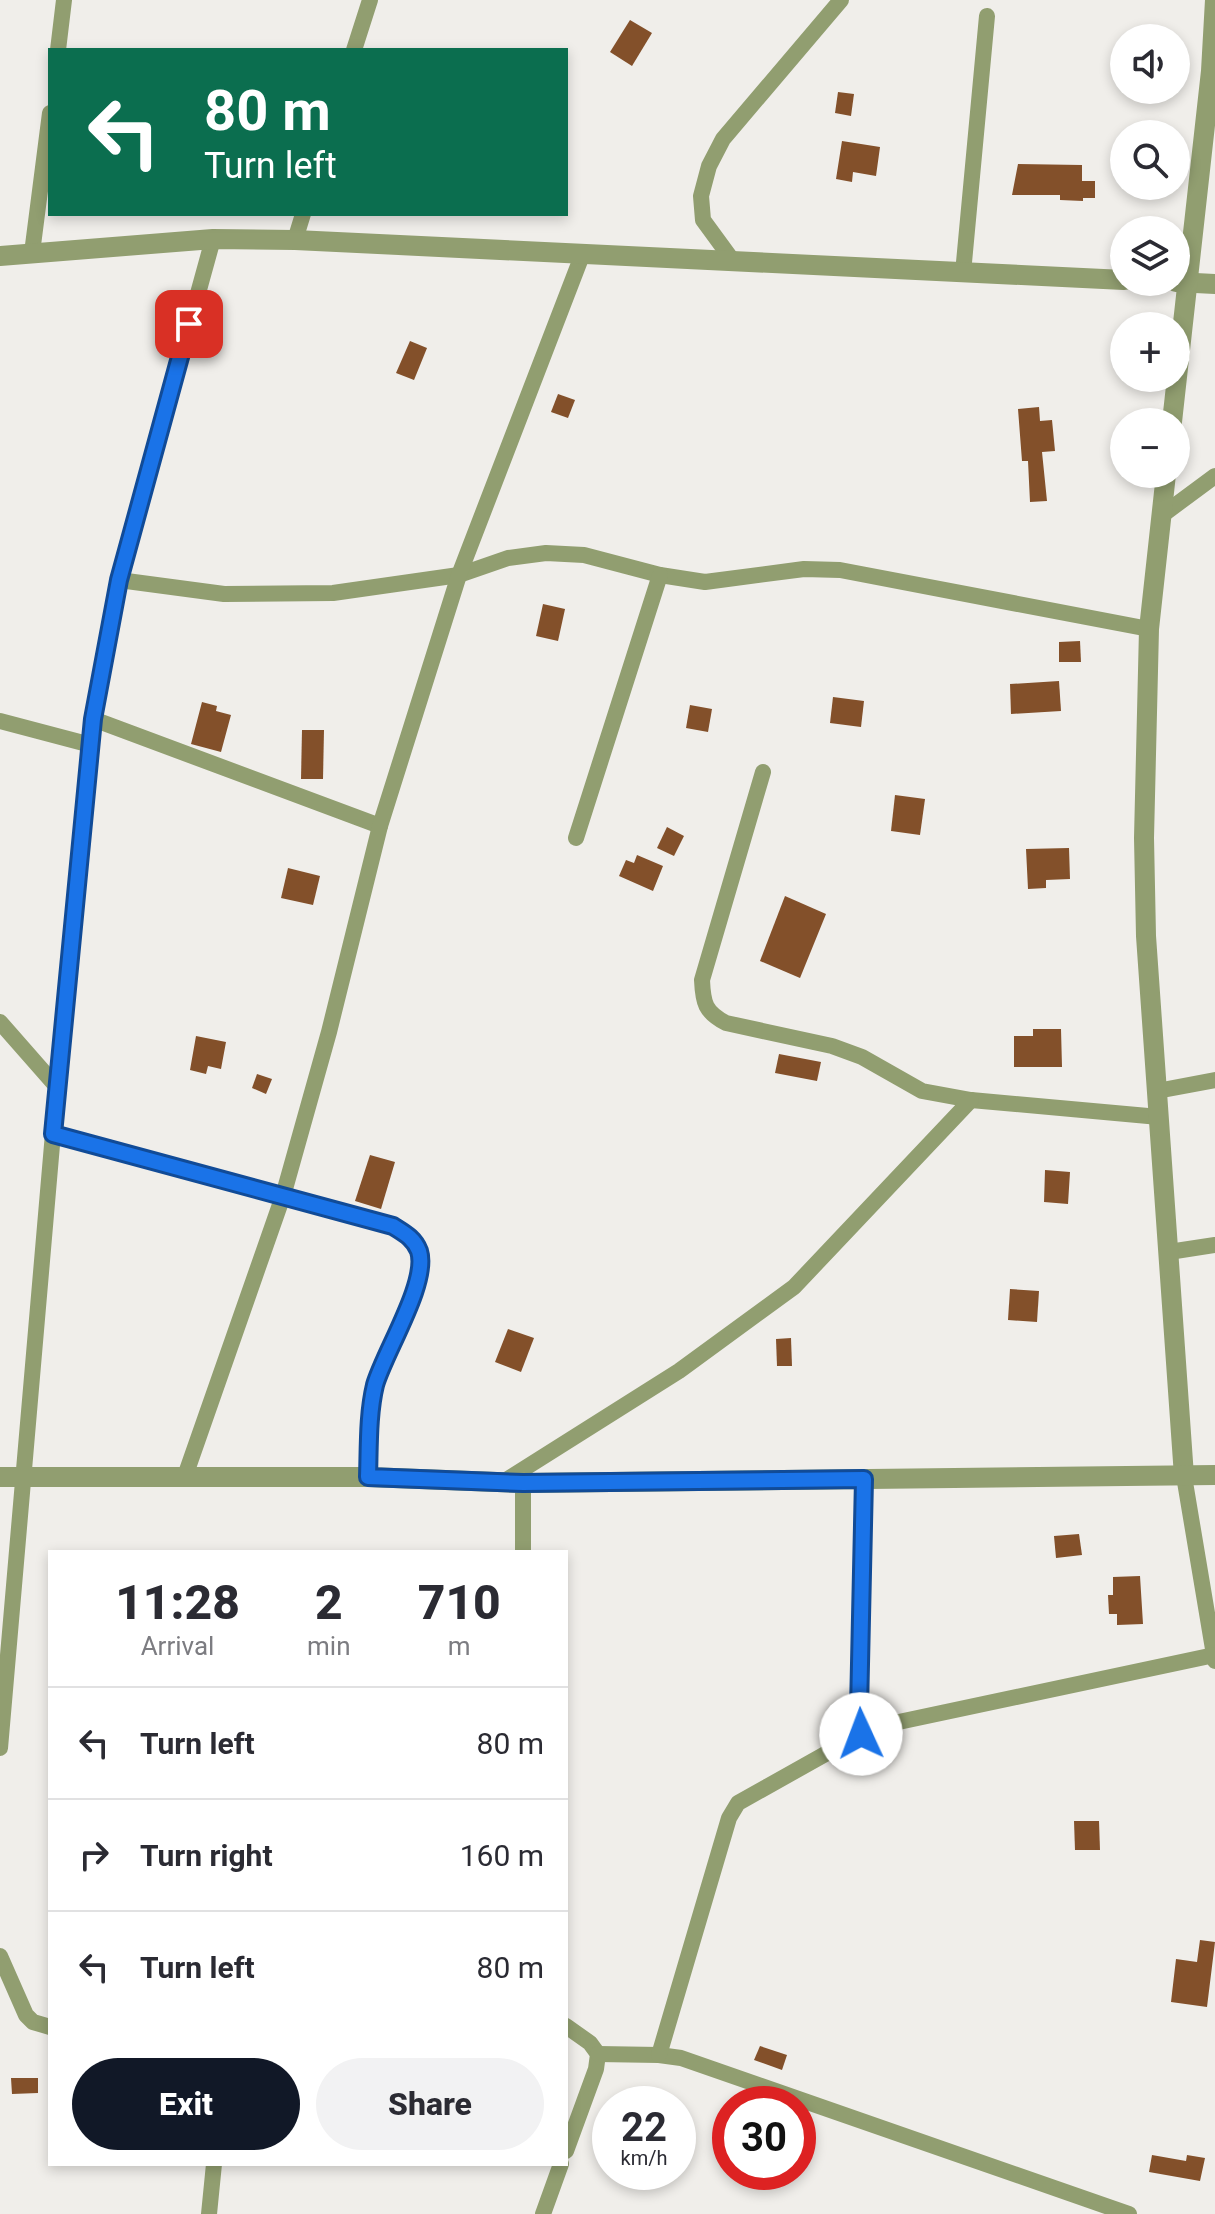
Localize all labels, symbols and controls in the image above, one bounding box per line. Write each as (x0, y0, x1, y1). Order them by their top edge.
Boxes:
map controls (1110, 24, 1190, 488)
button: sound (1110, 24, 1190, 104)
text: 80 m (204, 78, 331, 144)
icon: left (72, 80, 176, 184)
button: search (1110, 120, 1190, 200)
text: Turn left (204, 145, 337, 187)
button: layers (1110, 216, 1190, 296)
pin (155, 290, 223, 358)
icon: arrive (167, 302, 211, 346)
button: + (1110, 312, 1190, 392)
button: − (1110, 408, 1190, 488)
text: 11:28 (115, 1574, 240, 1631)
text: 2 (315, 1574, 343, 1631)
text: 710 (418, 1574, 501, 1631)
text: Arrival (141, 1631, 214, 1661)
text: min (307, 1631, 351, 1661)
text: m (448, 1631, 471, 1661)
position arrow (819, 1692, 903, 1776)
icon: left (72, 1721, 116, 1765)
text: Turn left (140, 1726, 255, 1761)
text: 80 m (477, 1726, 544, 1761)
icon: right (72, 1833, 116, 1877)
text: Turn right (140, 1838, 273, 1873)
text: 160 m (460, 1838, 544, 1873)
icon: left (72, 1945, 116, 1989)
text: Turn left (140, 1950, 255, 1985)
text: 80 m (477, 1950, 544, 1985)
button: Exit (72, 2058, 300, 2150)
button: Share (316, 2058, 544, 2150)
speed limit sign: 30 (712, 2086, 816, 2190)
text: 22 (621, 2104, 667, 2151)
text: km/h (621, 2146, 667, 2170)

